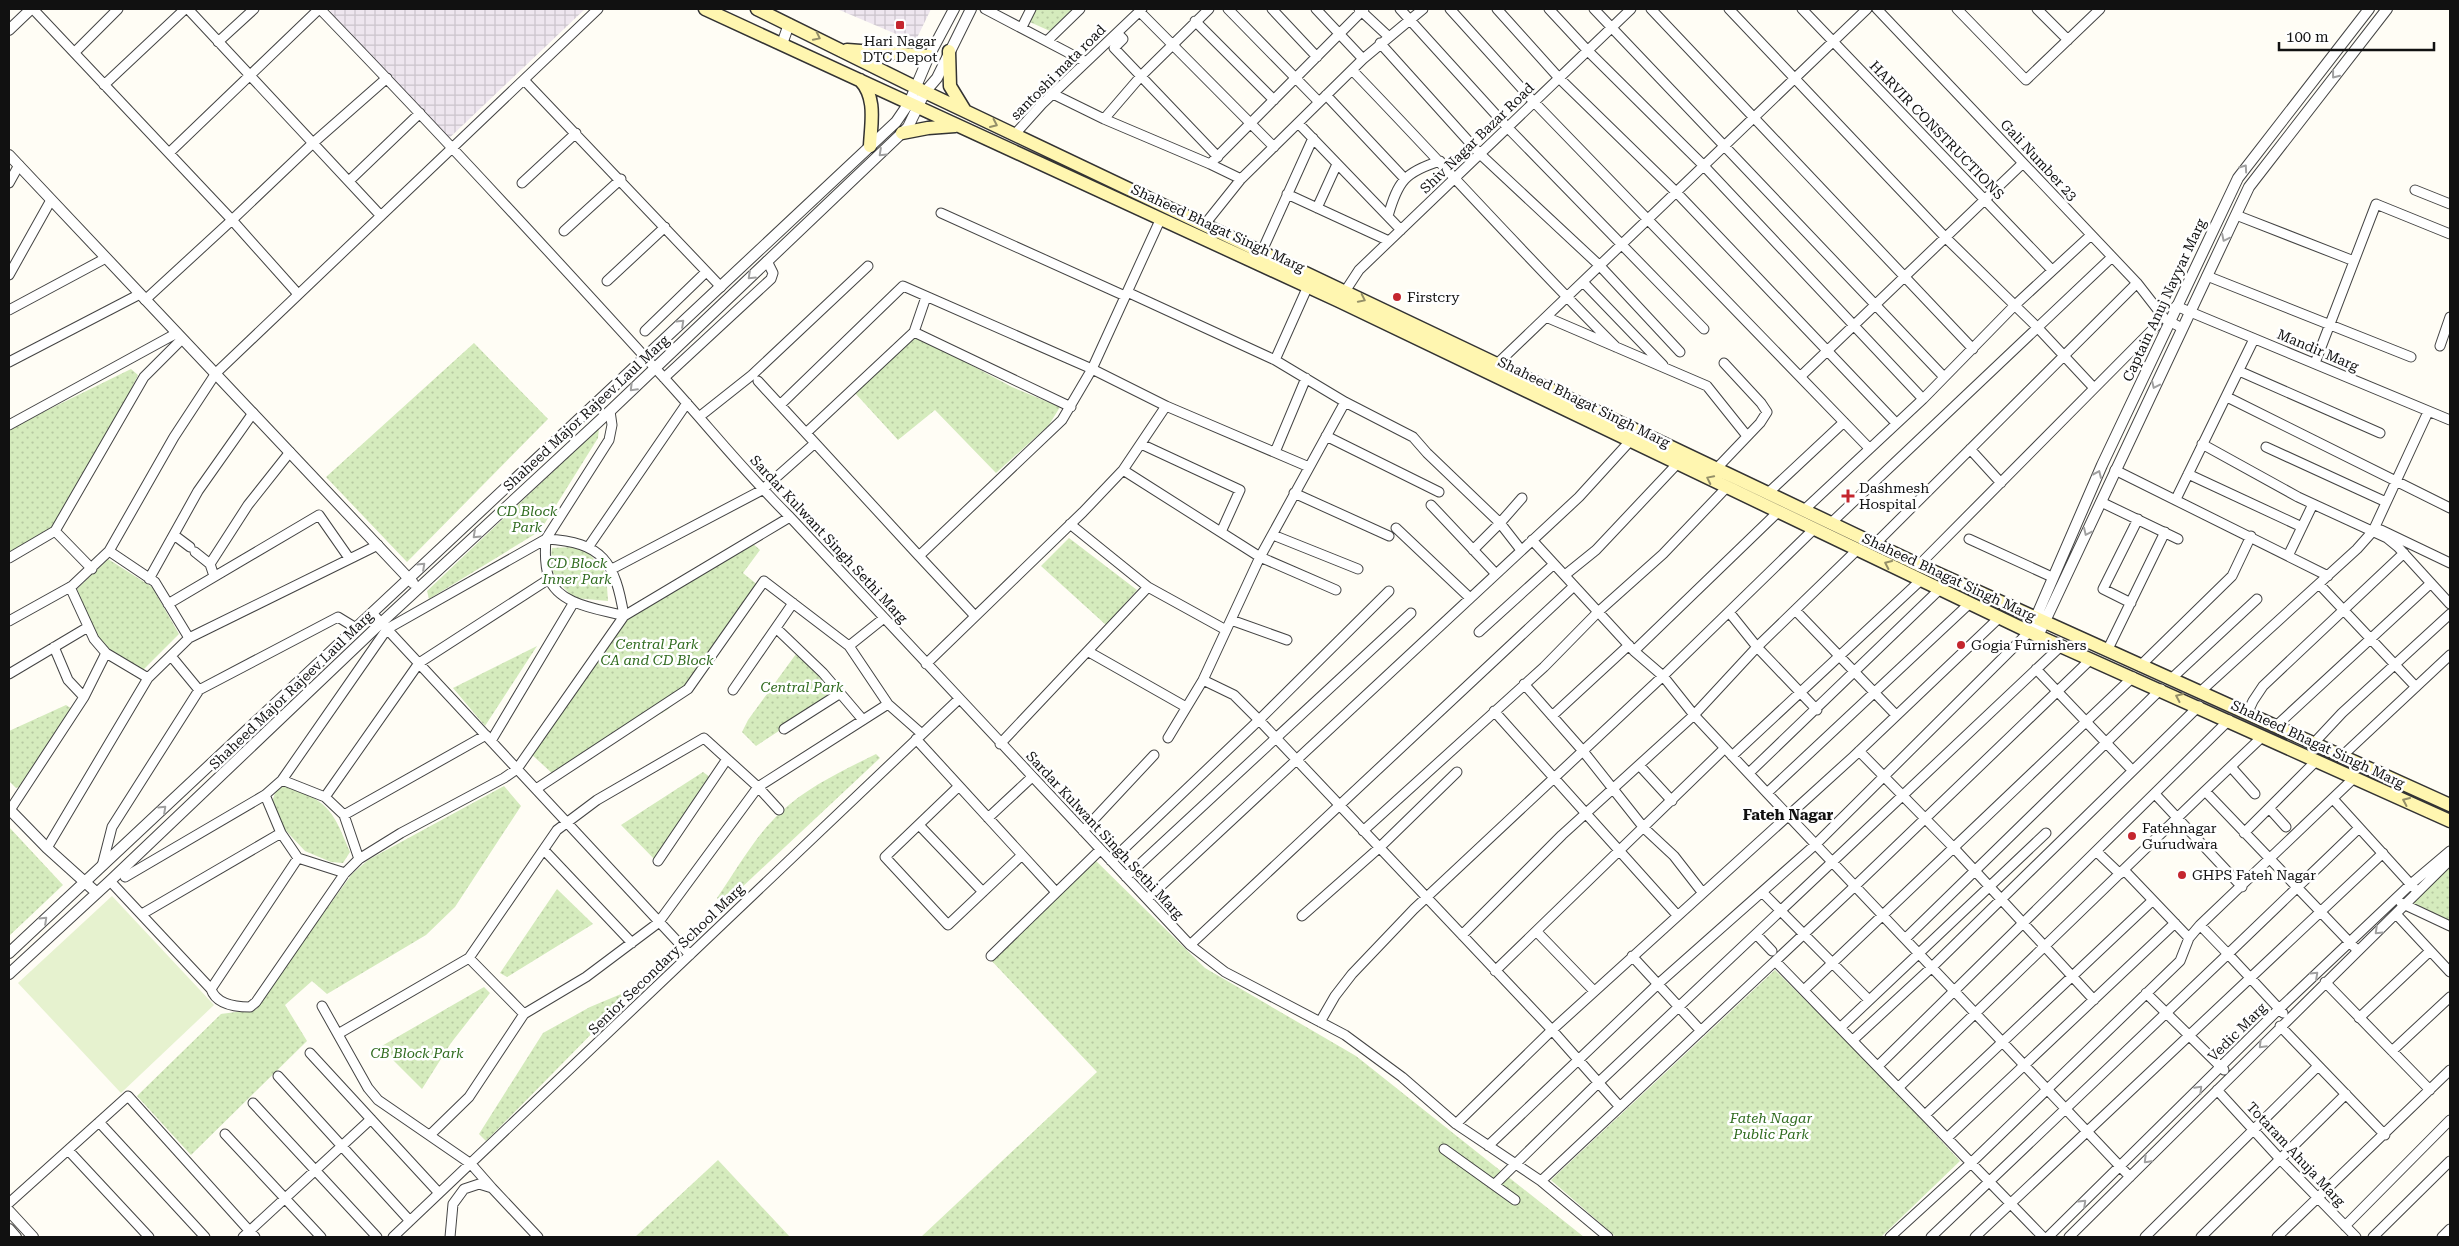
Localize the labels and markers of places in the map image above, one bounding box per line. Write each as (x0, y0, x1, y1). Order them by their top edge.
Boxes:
marker: Hari Nagar DTC Depot (894, 19, 906, 31)
place label: Hari Nagar DTC Depot (863, 33, 937, 65)
place label: Firstcry (1407, 289, 1460, 305)
marker: Firstcry (1391, 291, 1403, 303)
place label: Dashmesh Hospital (1859, 480, 1929, 512)
marker: Dashmesh Hospital (1841, 489, 1855, 503)
place label: Gogia Furnishers (1971, 637, 2087, 653)
marker: Gogia Furnishers (1955, 639, 1967, 651)
place label: Fatehnagar Gurudwara (2142, 820, 2218, 852)
marker: Fatehnagar Gurudwara (2126, 830, 2138, 842)
place label: GHPS Fateh Nagar (2192, 867, 2316, 883)
marker: GHPS Fateh Nagar (2176, 869, 2188, 881)

